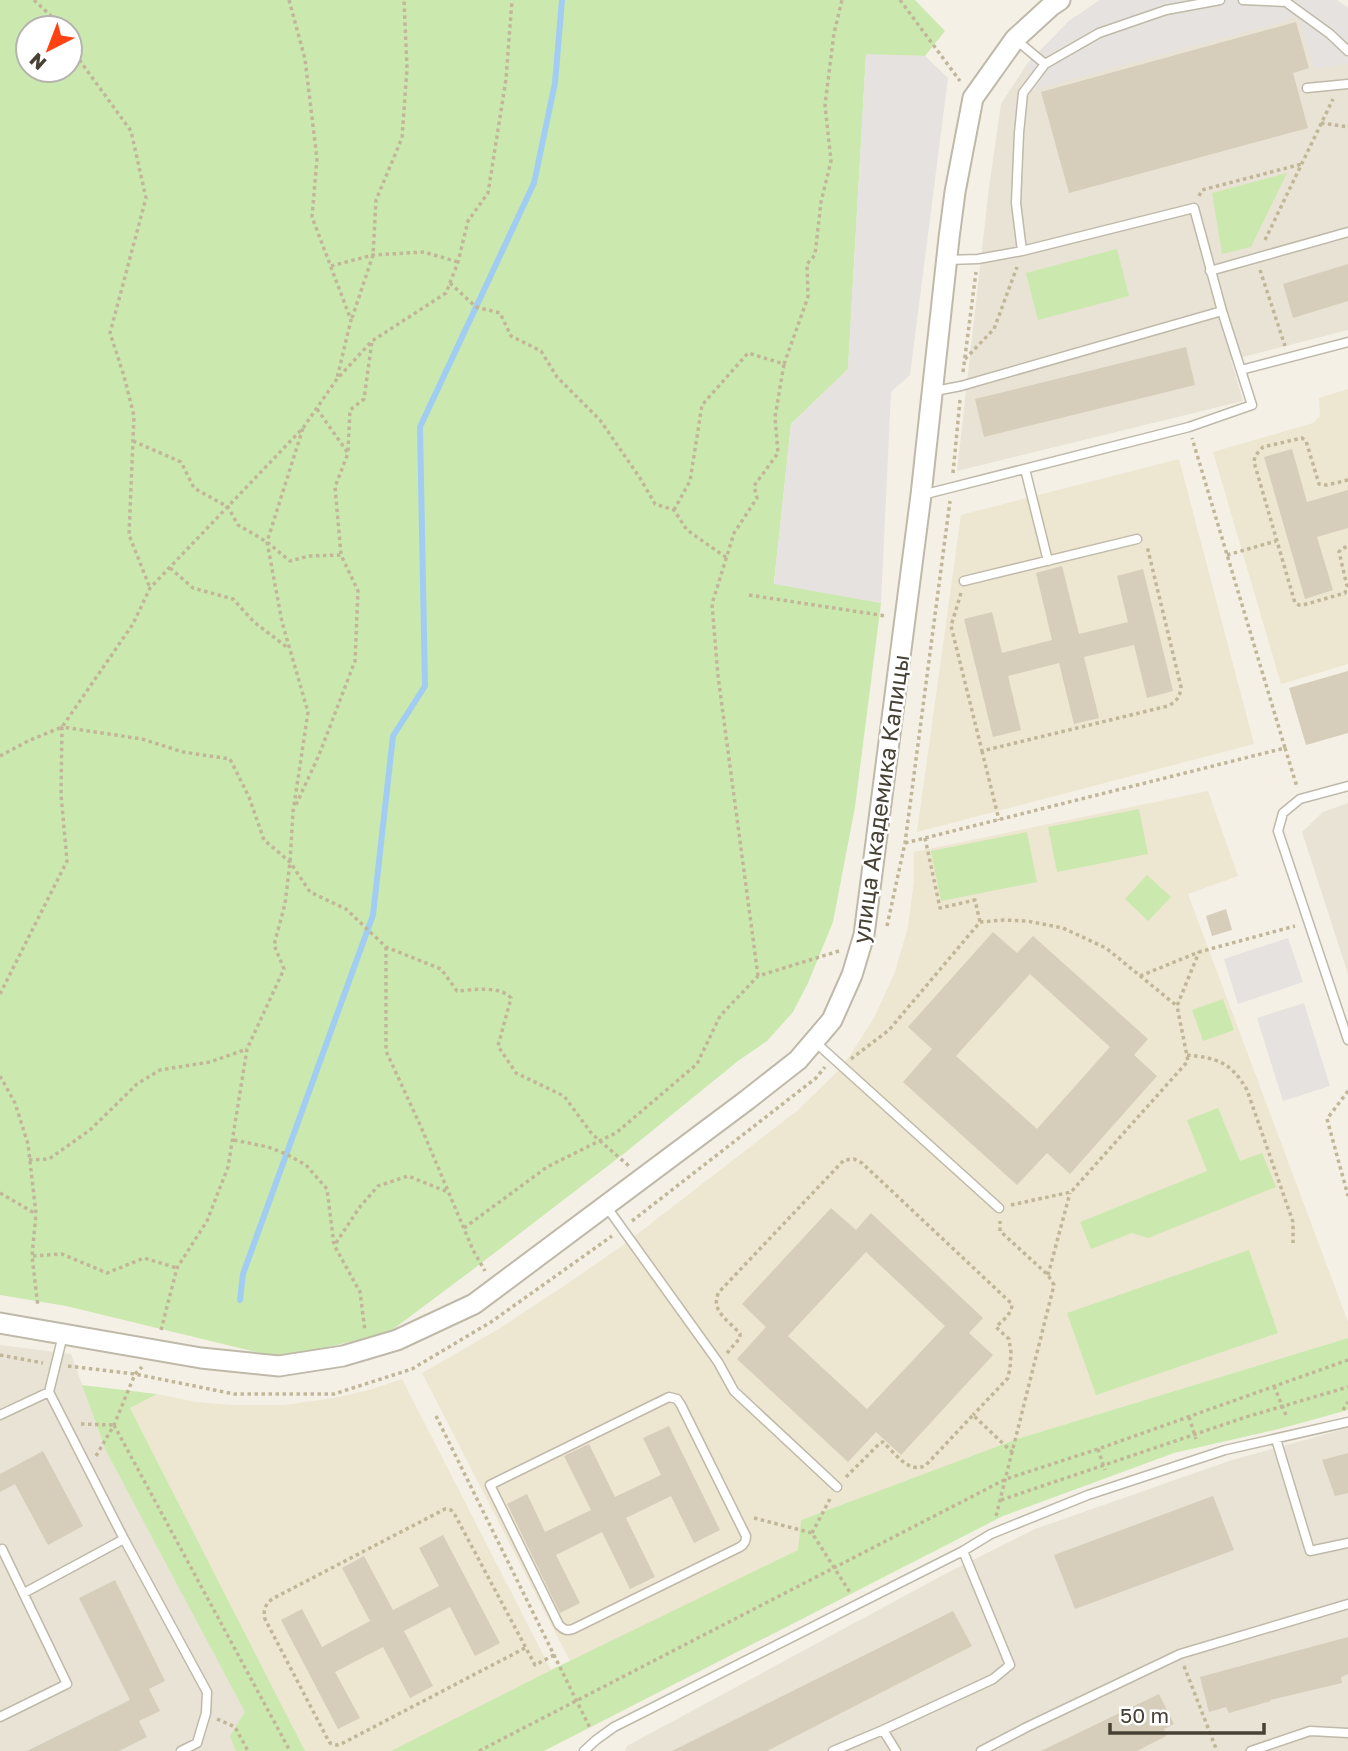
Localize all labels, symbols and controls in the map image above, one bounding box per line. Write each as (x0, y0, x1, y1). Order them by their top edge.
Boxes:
north arrow (14, 14, 84, 84)
text: N (24, 49, 50, 75)
street label: улица Академика Капицы (846, 653, 914, 945)
scale bar (1110, 1692, 1264, 1736)
text: 50 m (1120, 1702, 1169, 1728)

